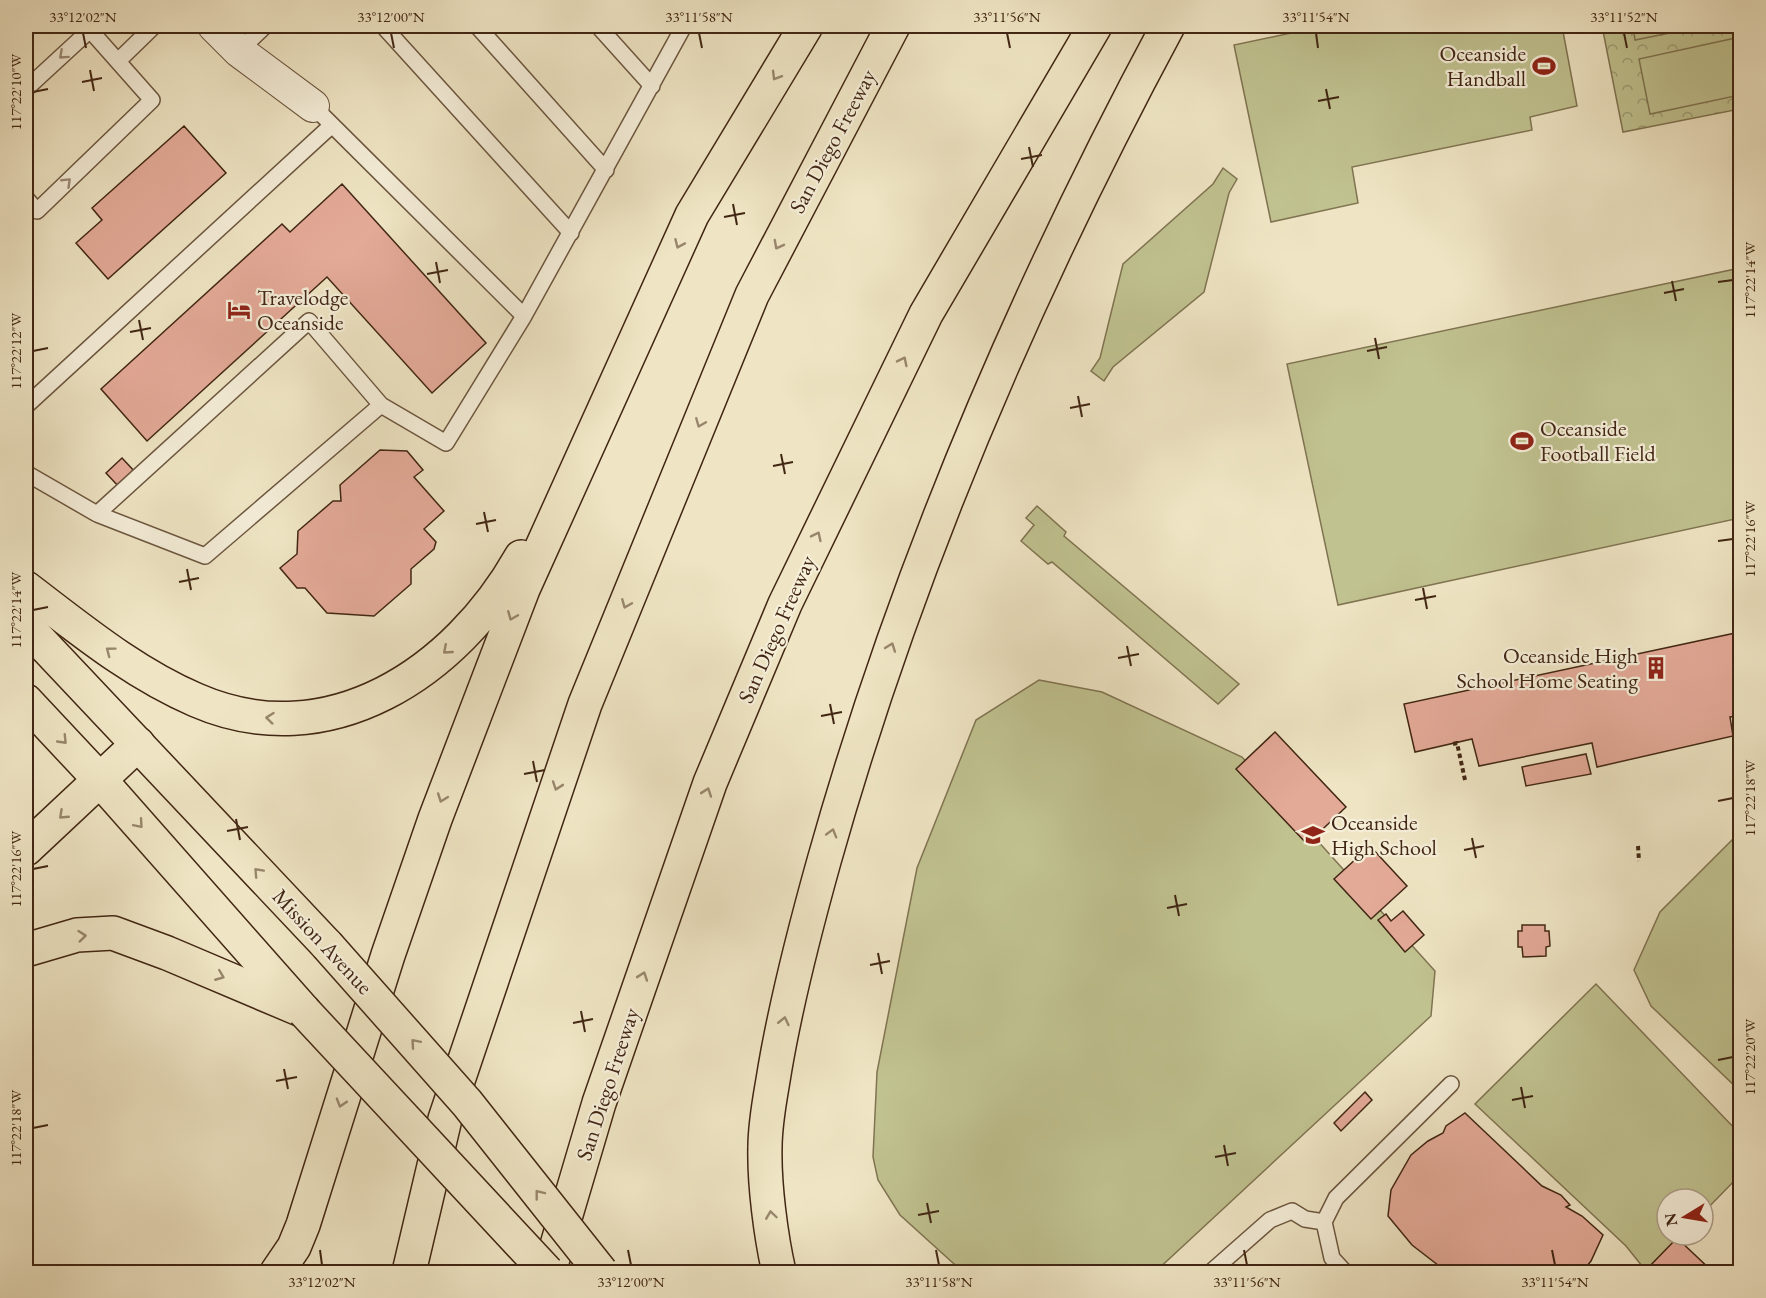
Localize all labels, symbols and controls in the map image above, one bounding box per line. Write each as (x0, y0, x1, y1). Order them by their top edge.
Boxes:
text: 33°12'02"N (49, 7, 117, 26)
text: 33°12'00"N (357, 7, 425, 26)
text: 33°11'58"N (665, 7, 733, 26)
text: 33°11'56"N (973, 7, 1041, 26)
text: 33°11'54"N (1282, 7, 1350, 26)
text: 33°11'52"N (1590, 7, 1658, 26)
place label: Oceanside Handball (1440, 39, 1526, 93)
one-way arrow (59, 48, 69, 59)
sports icon: Oceanside Handball (1531, 53, 1557, 79)
text: 117°22'10"W (6, 54, 25, 130)
street label: San Diego Freeway (782, 64, 883, 218)
one-way arrow (772, 70, 784, 80)
one-way arrow (60, 178, 70, 189)
one-way arrow (674, 238, 686, 249)
one-way arrow (774, 238, 785, 249)
text: 117°22'14"W (1740, 242, 1759, 318)
place label: Travelodge Oceanside (257, 283, 349, 337)
hotel icon: Travelodge Oceanside (226, 297, 252, 323)
text: 117°22'12"W (6, 313, 25, 389)
one-way arrow (895, 356, 907, 367)
place label: Oceanside Football Field (1540, 414, 1656, 468)
one-way arrow (695, 417, 707, 428)
sports icon: Oceanside Football Field (1509, 428, 1535, 454)
text: 117°22'16"W (1740, 501, 1759, 577)
one-way arrow (810, 532, 822, 543)
street label: San Diego Freeway (731, 550, 822, 708)
text: 117°22'14"W (6, 572, 25, 648)
one-way arrow (621, 597, 633, 608)
one-way arrow (507, 610, 519, 621)
place label: Oceanside High School Home Seating (1456, 641, 1638, 695)
one-way arrow (883, 642, 896, 653)
one-way arrow (443, 643, 453, 654)
one-way arrow (106, 647, 117, 658)
building icon: Oceanside High School Home Seating (1643, 655, 1669, 681)
one-way arrow (265, 712, 274, 725)
one-way arrow (56, 734, 67, 744)
text: 117°22'18"W (1740, 760, 1759, 836)
one-way arrow (552, 780, 565, 791)
one-way arrow (699, 787, 712, 798)
one-way arrow (437, 792, 450, 803)
one-way arrow (59, 808, 70, 819)
place label: Oceanside High School (1331, 808, 1437, 862)
one-way arrow (132, 817, 143, 828)
school or university icon: Oceanside High School (1300, 822, 1326, 848)
one-way arrow (825, 828, 837, 839)
text: 117°22'16"W (6, 831, 25, 907)
one-way arrow (255, 868, 266, 879)
street label: Mission Avenue (266, 882, 380, 1001)
one-way arrow (77, 930, 86, 943)
one-way arrow (214, 969, 225, 982)
one-way arrow (635, 971, 648, 982)
street label: San Diego Freeway (569, 1004, 646, 1164)
one-way arrow (776, 1017, 789, 1027)
text: 117°22'20"W (1740, 1019, 1759, 1095)
one-way arrow (411, 1039, 422, 1050)
text: 117°22'18"W (6, 1090, 25, 1166)
one-way arrow (336, 1097, 348, 1108)
north arrow (1655, 1187, 1715, 1247)
one-way arrow (535, 1190, 546, 1201)
one-way arrow (766, 1210, 778, 1219)
text: N (1659, 1211, 1682, 1228)
text: 33°12'02"N (288, 1272, 356, 1291)
text: 33°12'00"N (597, 1272, 665, 1291)
text: 33°11'58"N (905, 1272, 973, 1291)
text: 33°11'56"N (1213, 1272, 1281, 1291)
text: 33°11'54"N (1521, 1272, 1589, 1291)

